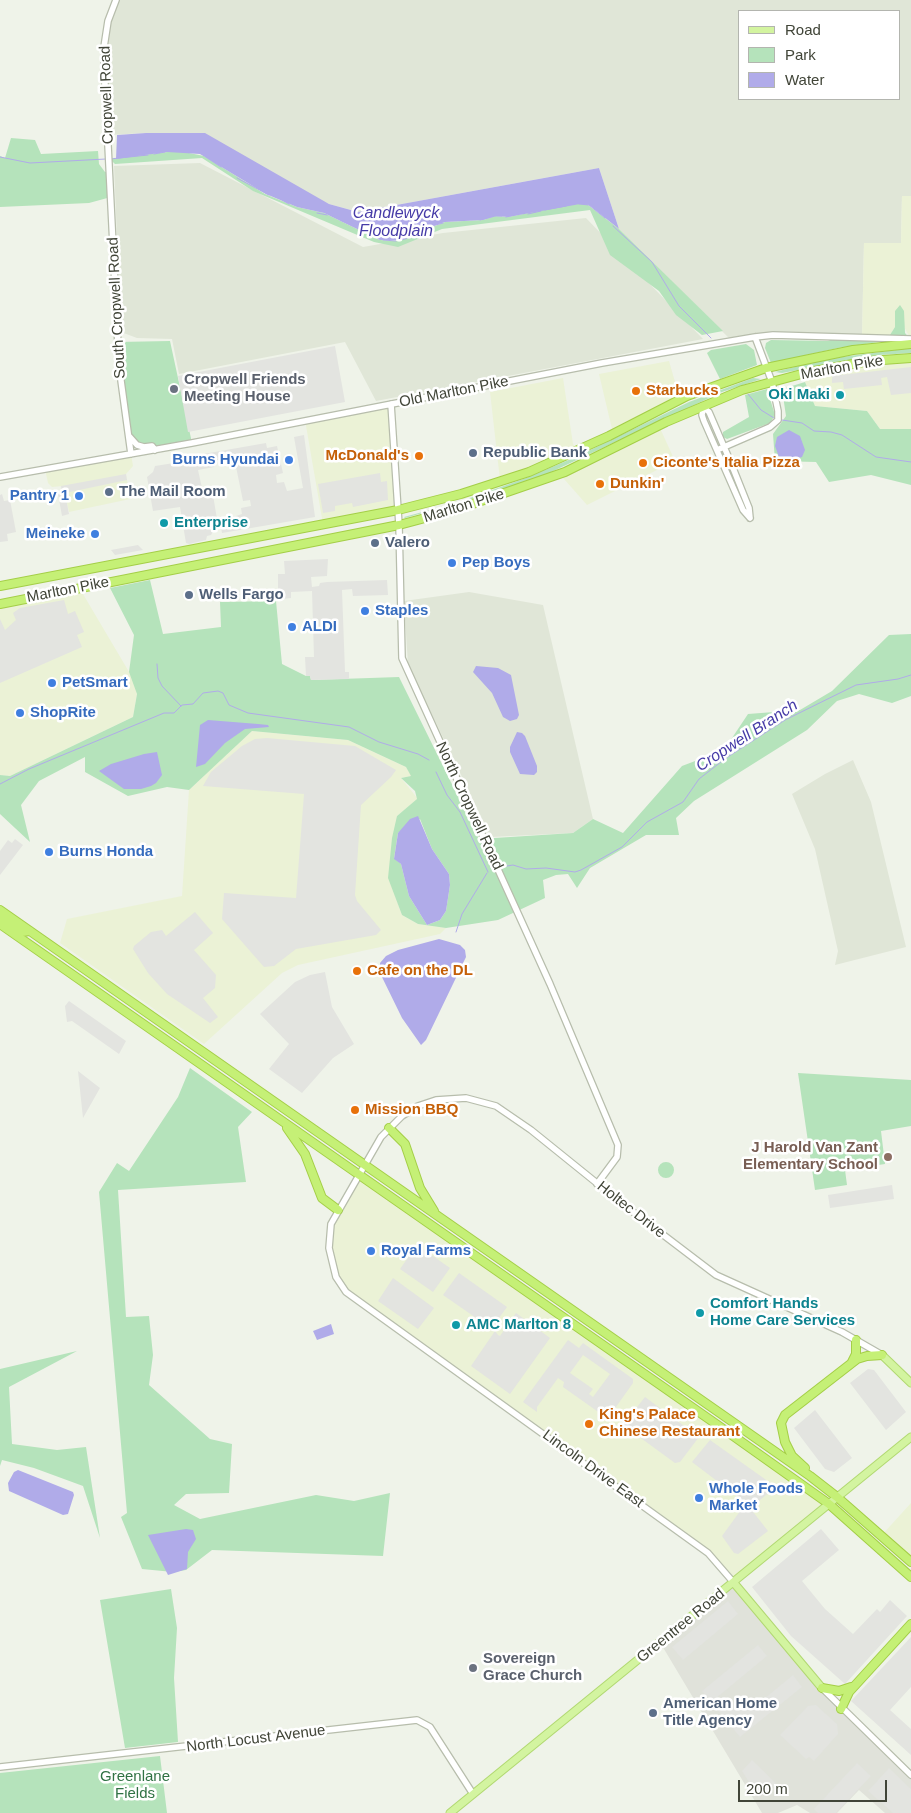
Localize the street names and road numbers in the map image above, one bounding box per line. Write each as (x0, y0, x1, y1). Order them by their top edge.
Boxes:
street label: Cropwell Road (96, 46, 118, 144)
street label: South Cropwell Road (104, 237, 130, 379)
street label: Marlton Pike (799, 352, 885, 384)
street label: Old Marlton Pike (398, 373, 510, 411)
street label: Marlton Pike (422, 485, 506, 527)
street label: Marlton Pike (25, 573, 111, 607)
street label: North Cropwell Road (431, 739, 507, 873)
street label: Holtec Drive (593, 1178, 669, 1242)
street label: Lincoln Drive East (539, 1426, 647, 1512)
street label: Greentree Road (634, 1585, 728, 1667)
street label: North Locust Avenue (186, 1722, 326, 1756)

